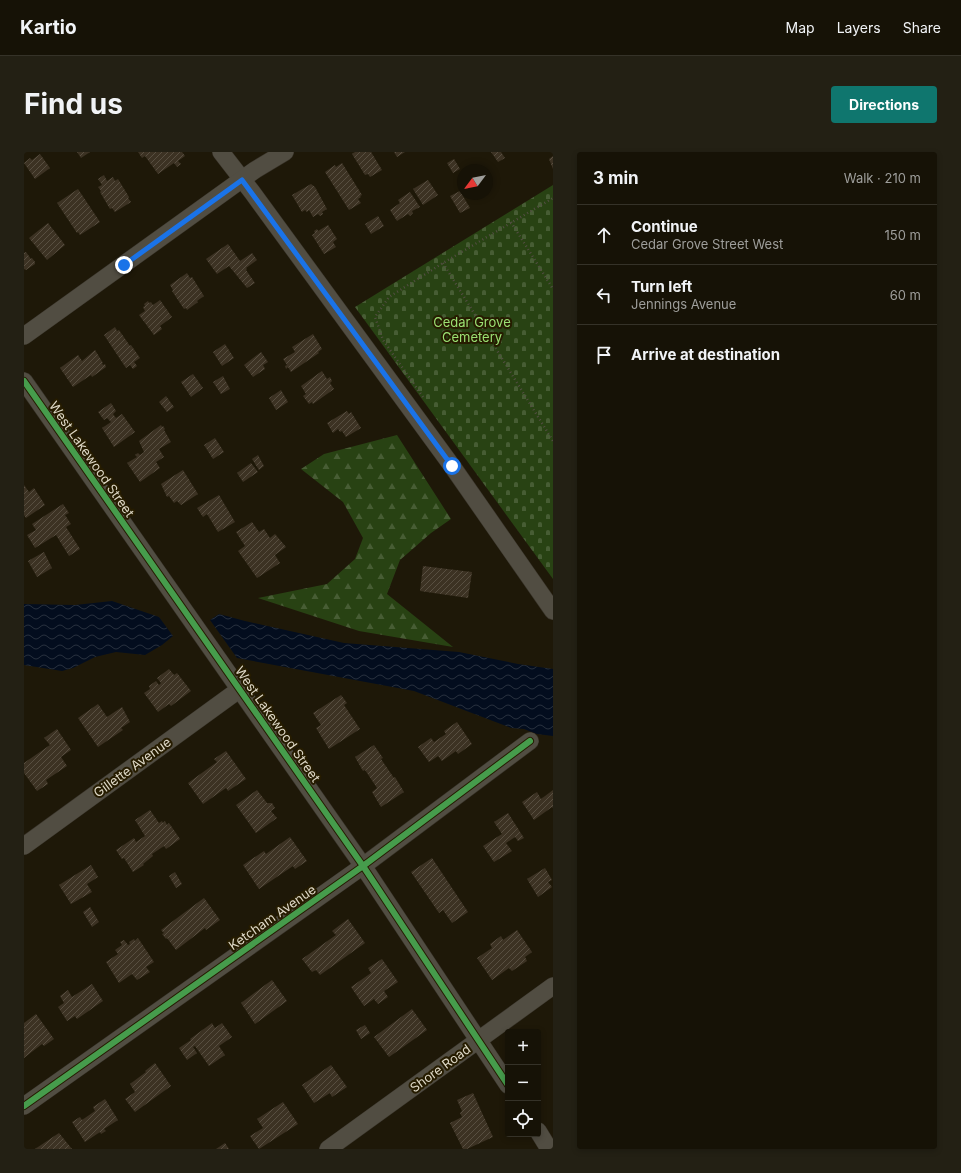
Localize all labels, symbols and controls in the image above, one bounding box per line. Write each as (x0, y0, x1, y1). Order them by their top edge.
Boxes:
text: Kartio (20, 16, 77, 39)
text: Map (786, 19, 815, 36)
text: Layers (837, 19, 881, 36)
text: Share (903, 19, 941, 36)
button: Directions (831, 86, 937, 123)
text: Find us (24, 87, 123, 121)
north arrow (457, 164, 493, 200)
text: 3 min (593, 168, 639, 188)
text: Walk · 210 m (844, 170, 921, 186)
text: Continue (631, 217, 698, 236)
icon: ahead (593, 224, 615, 246)
text: 150 m (885, 227, 921, 243)
text: Cedar Grove Street West (631, 236, 783, 252)
route end (115, 256, 133, 274)
text: Turn left (631, 277, 692, 296)
icon: left (593, 284, 615, 306)
text: 60 m (890, 287, 921, 303)
text: Jennings Avenue (631, 296, 736, 312)
park label: Cedar Grove Cemetery (433, 314, 511, 345)
icon: arrive (593, 344, 615, 366)
text: Arrive at destination (631, 345, 780, 364)
street label: West Lakewood Street (46, 398, 138, 520)
route start (443, 457, 461, 475)
street label: West Lakewood Street (232, 663, 324, 785)
street label: Gillette Avenue (90, 734, 174, 800)
street label: Ketcham Avenue (225, 881, 319, 953)
map controls (505, 1029, 541, 1137)
button: + (505, 1029, 541, 1065)
street label: Shore Road (407, 1041, 473, 1095)
button: − (505, 1065, 541, 1101)
button: locate (505, 1101, 541, 1137)

